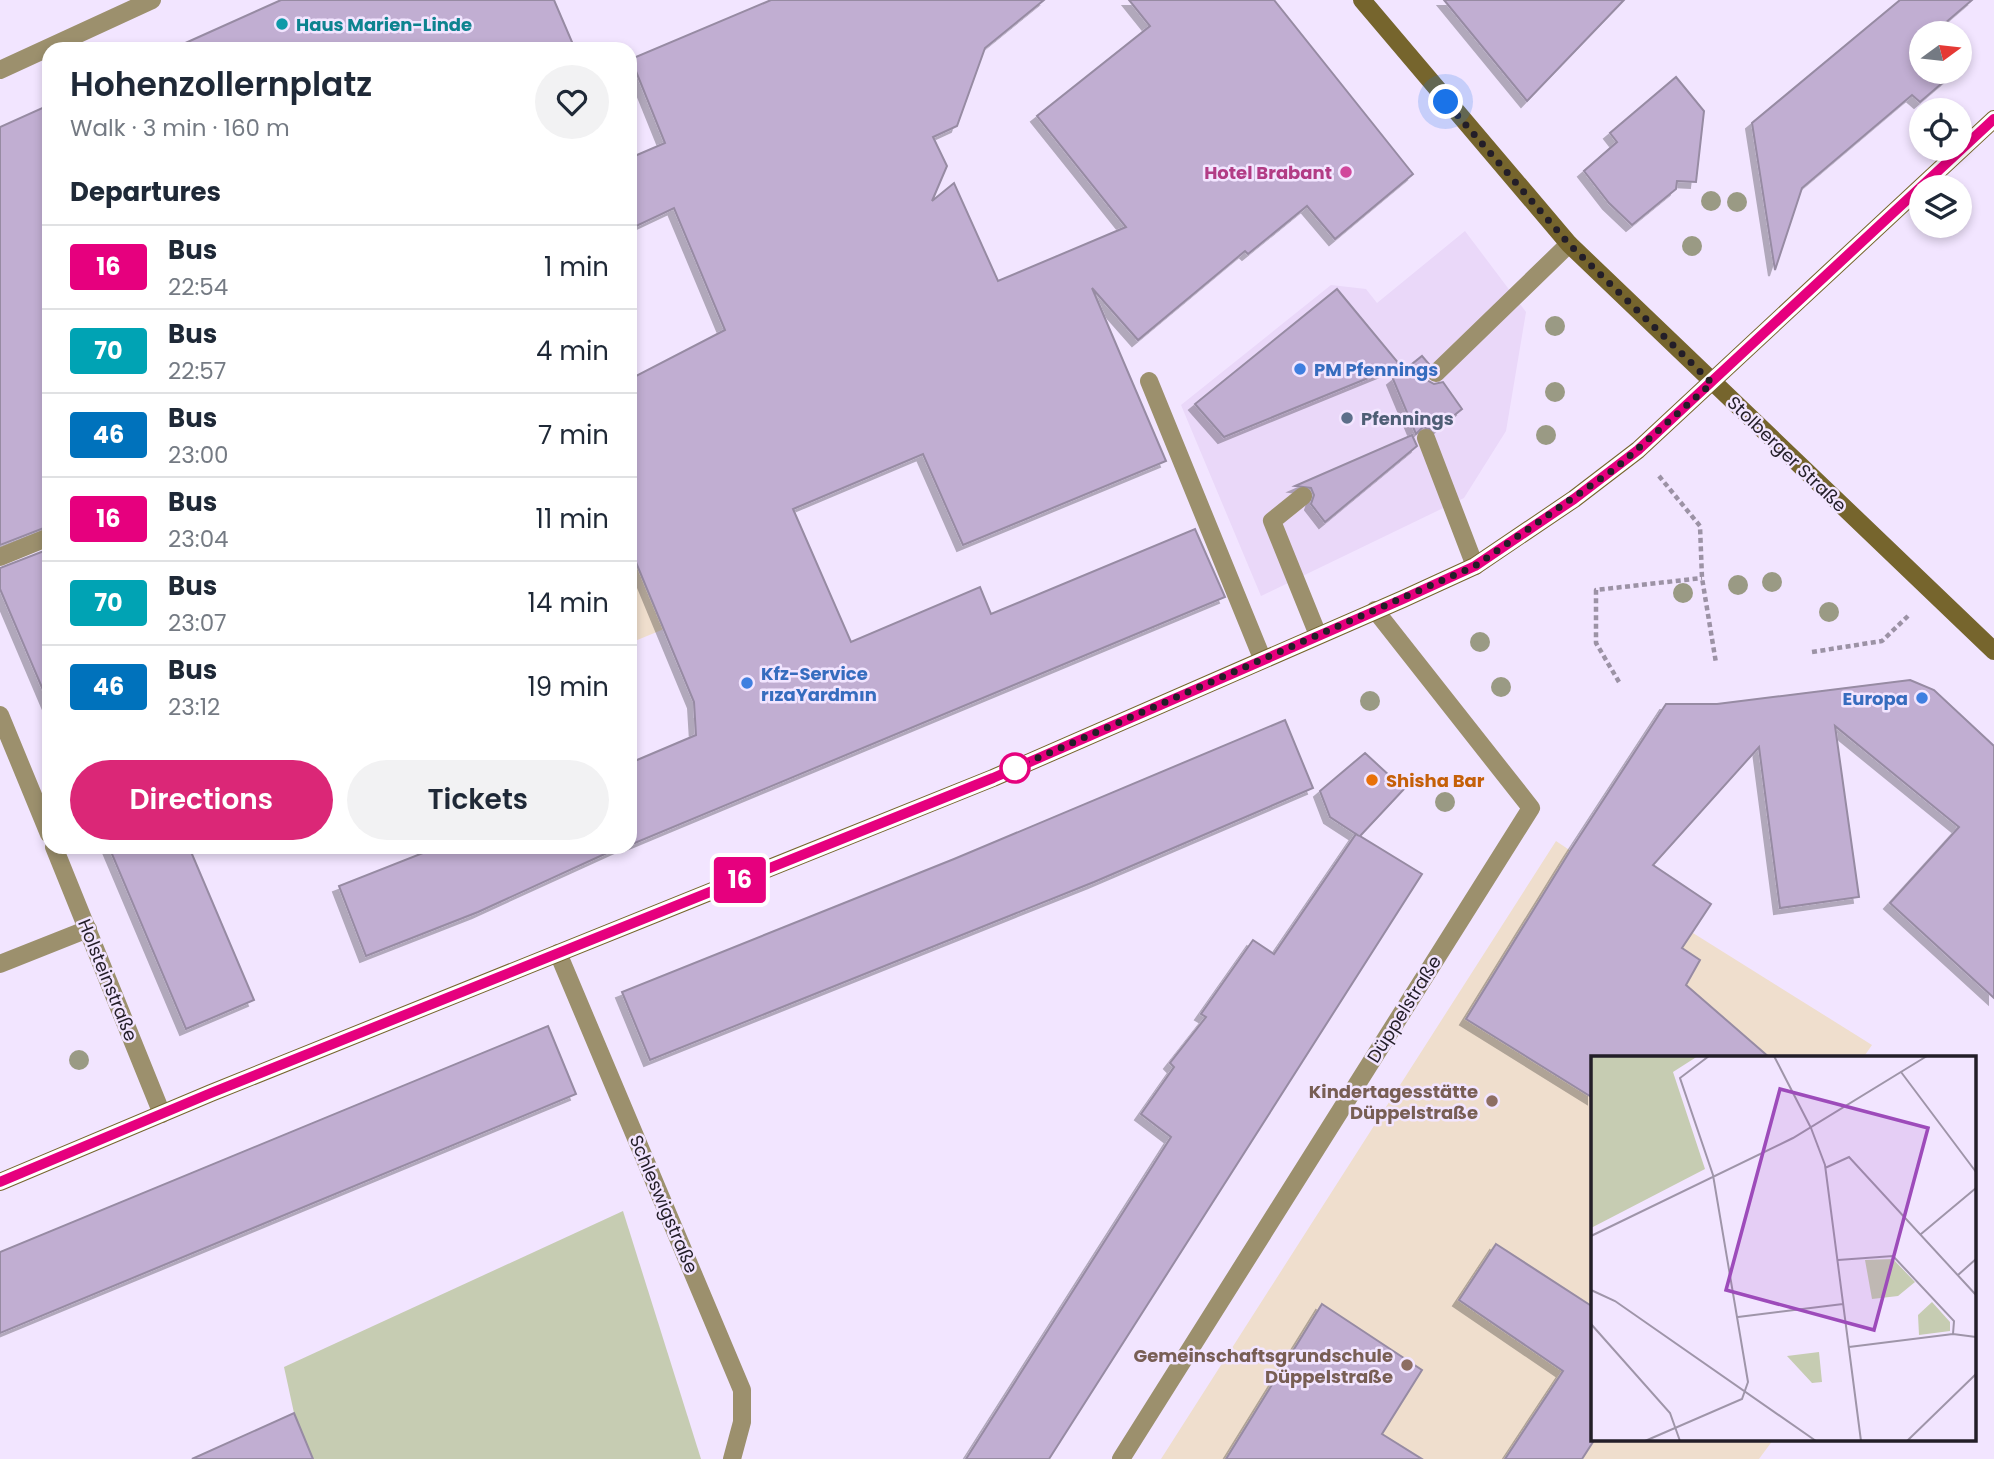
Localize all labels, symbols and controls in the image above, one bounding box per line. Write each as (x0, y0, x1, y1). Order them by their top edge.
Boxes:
place label: Haus Marien-Linde (296, 12, 472, 37)
marker: Haus Marien-Linde (274, 16, 290, 32)
north arrow (1909, 21, 1972, 84)
map controls (1909, 21, 1972, 238)
text: Hohenzollernplatz (70, 61, 372, 108)
button: heart (535, 65, 609, 139)
your location (1428, 84, 1463, 119)
button: locate (1909, 98, 1972, 161)
text: Walk · 3 min · 160 m (70, 112, 290, 144)
place label: Hotel Brabant (1204, 160, 1332, 185)
marker: Hotel Brabant (1338, 164, 1354, 180)
text: Departures (70, 174, 221, 210)
button: layers (1909, 175, 1972, 238)
text: Bus (168, 232, 217, 268)
text: 1 min (544, 249, 609, 285)
text: 16 (96, 250, 121, 283)
text: 22:54 (168, 271, 228, 303)
text: Bus (168, 316, 217, 352)
text: 4 min (536, 333, 609, 369)
text: 70 (94, 334, 123, 367)
text: 22:57 (168, 355, 226, 387)
place label: PM Pfennings (1314, 357, 1438, 382)
marker: PM Pfennings (1292, 361, 1308, 377)
street label: Stolberger Straße (1722, 390, 1852, 518)
text: Bus (168, 400, 217, 436)
place label: Pfennings (1361, 406, 1454, 431)
marker: Pfennings (1339, 410, 1355, 426)
text: 7 min (538, 417, 609, 453)
text: 46 (93, 418, 124, 451)
text: 23:00 (168, 439, 229, 471)
text: Bus (168, 484, 217, 520)
text: 11 min (536, 501, 609, 537)
text: 16 (96, 502, 121, 535)
text: 23:04 (168, 523, 229, 555)
text: Bus (168, 568, 217, 604)
text: 14 min (528, 585, 609, 621)
text: 70 (94, 586, 123, 619)
text: 23:07 (168, 607, 227, 639)
text: Bus (168, 652, 217, 688)
place label: Kfz-Service rızaYardmın (761, 661, 877, 707)
text: 19 min (528, 669, 609, 705)
text: 46 (93, 670, 124, 703)
marker: Kfz-Service rızaYardmın (739, 675, 755, 691)
place label: Europa (1843, 686, 1908, 711)
marker: Europa (1914, 690, 1930, 706)
text: 23:12 (168, 691, 220, 723)
unlabelled marker (1000, 753, 1030, 783)
button: Directions (70, 760, 333, 840)
button: Tickets (347, 760, 609, 840)
place label: Shisha Bar (1386, 768, 1485, 793)
marker: Shisha Bar (1364, 772, 1380, 788)
line badge: 16 (708, 857, 772, 903)
text: 16 (728, 863, 752, 896)
street label: Holsteinstraße (72, 915, 144, 1045)
street label: Düppelstraße (1361, 950, 1447, 1068)
inset map (1591, 1056, 1976, 1442)
place label: Kindertagesstätte Düppelstraße (1309, 1079, 1478, 1125)
marker: Kindertagesstätte Düppelstraße (1484, 1093, 1500, 1109)
street label: Schleswigstraße (624, 1131, 704, 1277)
place label: Gemeinschaftsgrundschule Düppelstraße (1133, 1343, 1393, 1389)
marker: Gemeinschaftsgrundschule Düppelstraße (1399, 1357, 1415, 1373)

